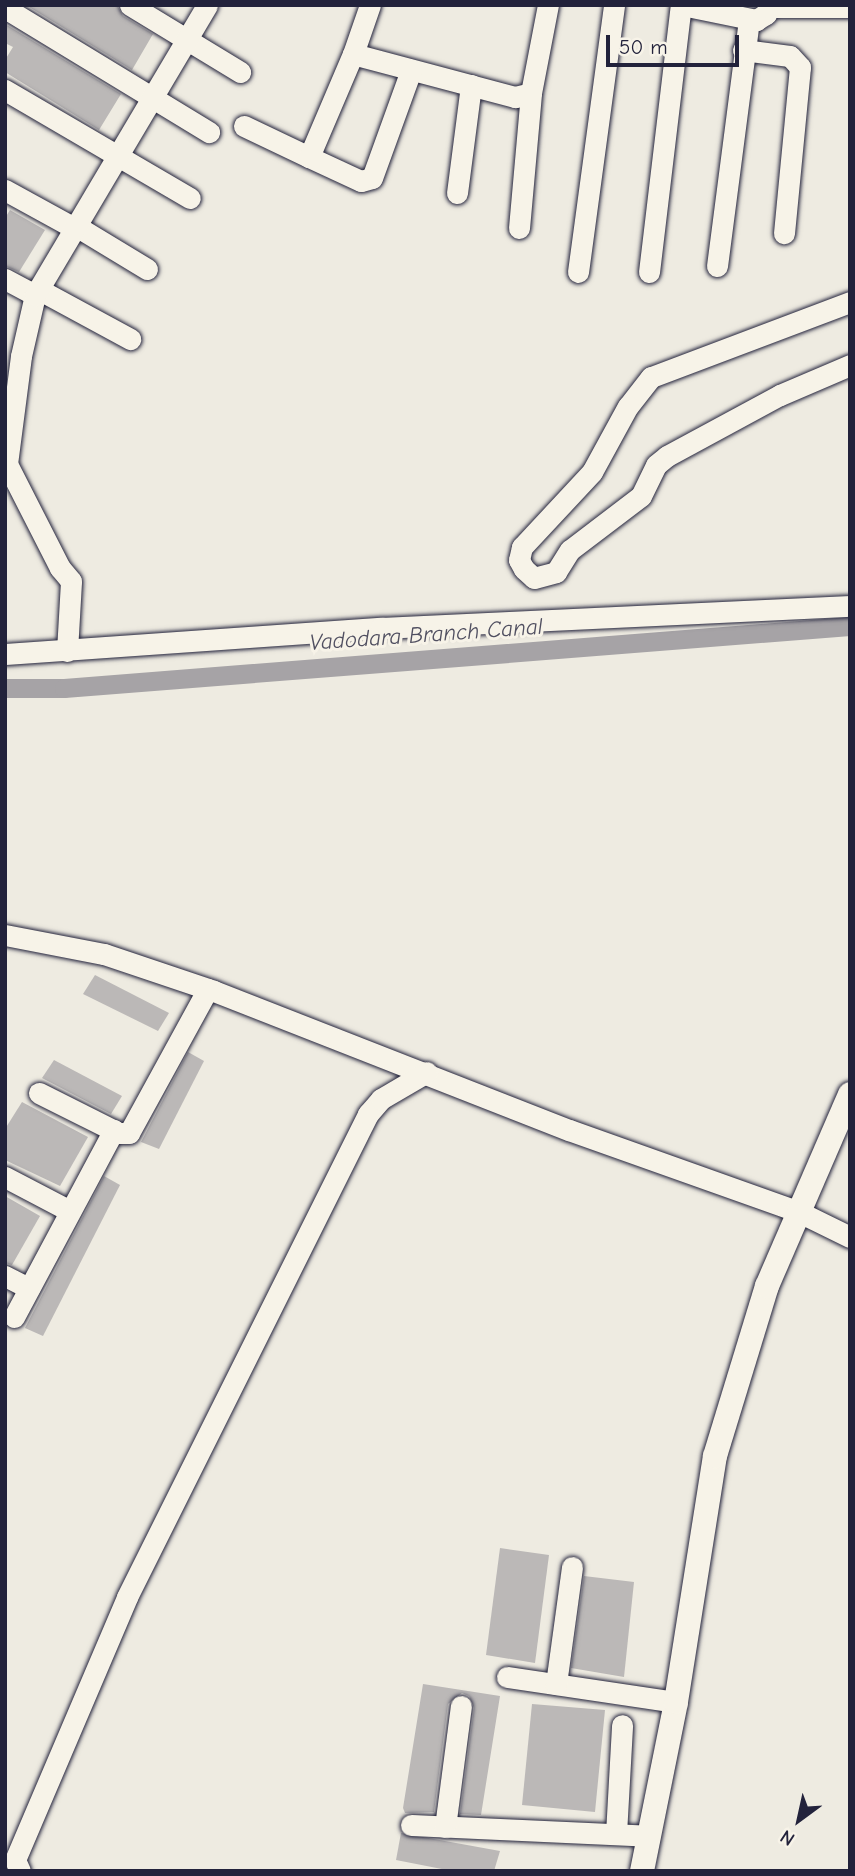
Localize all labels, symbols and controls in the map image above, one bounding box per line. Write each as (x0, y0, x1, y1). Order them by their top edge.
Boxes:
scale bar (610, 21, 743, 65)
text: 50 m (619, 35, 668, 59)
water label: Vadodara Branch Canal (309, 613, 543, 657)
north arrow (764, 1785, 834, 1855)
text: N (776, 1825, 799, 1850)

